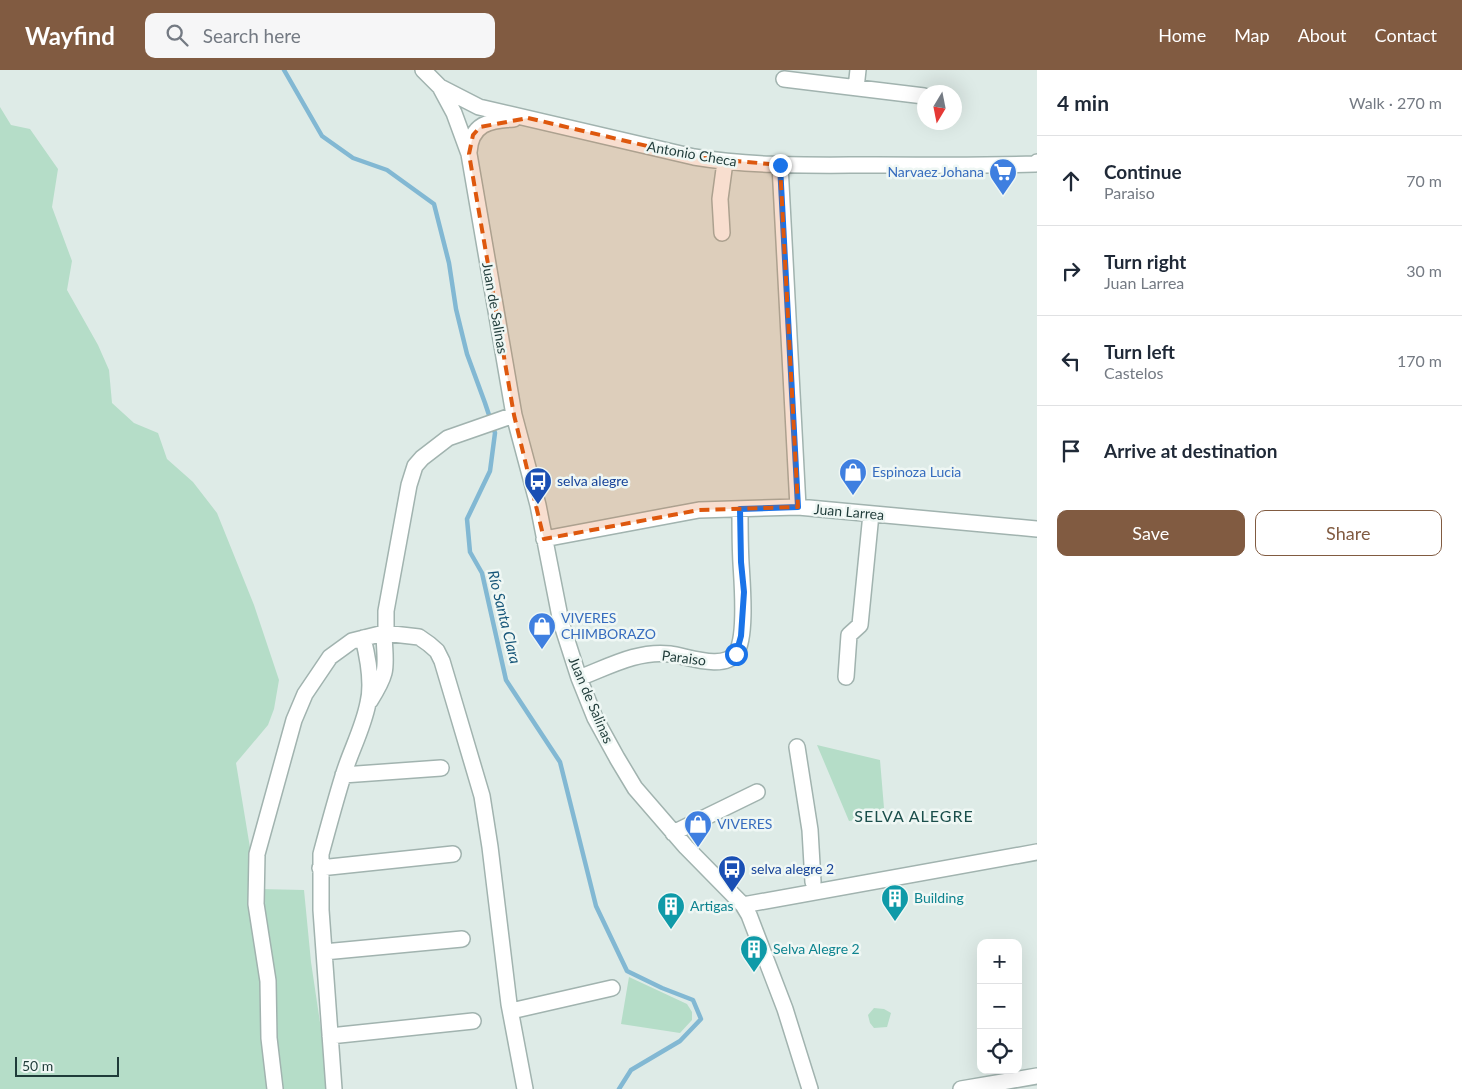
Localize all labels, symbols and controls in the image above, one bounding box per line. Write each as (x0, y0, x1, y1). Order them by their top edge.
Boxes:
search box (145, 13, 495, 58)
text: Wayfind (25, 21, 115, 50)
icon: search (163, 21, 191, 49)
text: Search here (203, 24, 301, 47)
text: Home (1158, 24, 1206, 46)
text: Map (1234, 24, 1270, 46)
text: About (1298, 24, 1347, 46)
text: Contact (1375, 24, 1437, 46)
north arrow (917, 85, 962, 130)
text: 4 min (1057, 90, 1109, 115)
text: Walk · 270 m (1349, 93, 1442, 112)
street label: Antonio Checa (646, 137, 738, 170)
route end (769, 154, 792, 177)
supermarket icon: Narvaez Johana (988, 157, 1018, 196)
text: Continue (1104, 160, 1182, 183)
place label: Narvaez Johana (887, 163, 984, 180)
icon: ahead (1057, 167, 1085, 195)
text: 70 m (1406, 171, 1442, 190)
text: Paraiso (1104, 183, 1155, 202)
text: Turn right (1104, 250, 1186, 273)
icon: right (1057, 257, 1085, 285)
street label: Juan de Salinas (479, 261, 512, 355)
text: 30 m (1406, 261, 1442, 280)
text: Juan Larrea (1104, 273, 1184, 292)
text: Turn left (1104, 340, 1175, 363)
icon: left (1057, 347, 1085, 375)
text: 170 m (1397, 351, 1442, 370)
text: Castelos (1104, 363, 1164, 382)
icon: arrive (1057, 437, 1085, 465)
text: Arrive at destination (1104, 439, 1277, 462)
shop icon: Espinoza Lucia (838, 457, 868, 496)
place label: Espinoza Lucia (872, 463, 961, 480)
bus stop icon: selva alegre (523, 466, 553, 505)
place label: selva alegre (557, 472, 629, 489)
street label: Juan Larrea (813, 500, 885, 523)
button: Save (1057, 510, 1245, 556)
button: Share (1255, 510, 1442, 556)
water label: Río Santa Clara (485, 568, 525, 666)
place label: VIVERES CHIMBORAZO (561, 609, 656, 642)
shop icon: VIVERES CHIMBORAZO (527, 611, 557, 650)
route start (725, 643, 748, 666)
street label: Paraiso (661, 646, 707, 669)
street label: Juan de Salinas (566, 654, 617, 746)
district label: SELVA ALEGRE (854, 806, 974, 825)
shop icon: VIVERES (683, 809, 713, 848)
place label: VIVERES (717, 815, 772, 832)
bus stop icon: selva alegre 2 (717, 854, 747, 893)
place label: selva alegre 2 (751, 860, 834, 877)
building icon: Building (880, 883, 910, 922)
place label: Building (914, 889, 964, 906)
building icon: Artigas (656, 891, 686, 930)
place label: Artigas (690, 897, 733, 914)
building icon: Selva Alegre 2 (739, 934, 769, 973)
map controls (977, 939, 1022, 1074)
button: + (977, 939, 1022, 984)
place label: Selva Alegre 2 (773, 940, 860, 957)
button: − (977, 984, 1022, 1029)
button: locate (977, 1029, 1022, 1074)
scale bar (15, 1054, 119, 1077)
text: 50 m (22, 1057, 53, 1074)

